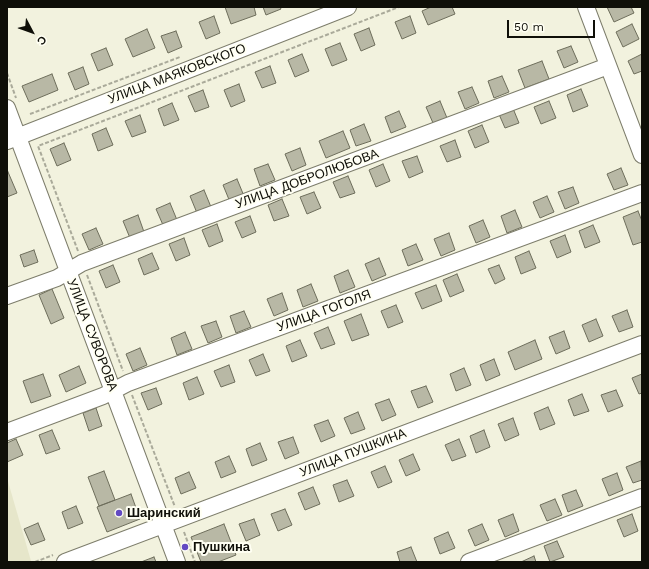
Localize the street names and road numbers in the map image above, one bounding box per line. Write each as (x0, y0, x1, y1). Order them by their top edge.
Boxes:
street label: УЛИЦА МАЯКОВСКОГО (106, 40, 248, 108)
street label: УЛИЦА ДОБРОЛЮБОВА (233, 146, 381, 212)
street label: УЛИЦА СУВОРОВА (63, 276, 121, 394)
street label: УЛИЦА ГОГОЛЯ (275, 287, 373, 335)
street label: УЛИЦА ПУШКИНА (297, 425, 409, 481)

